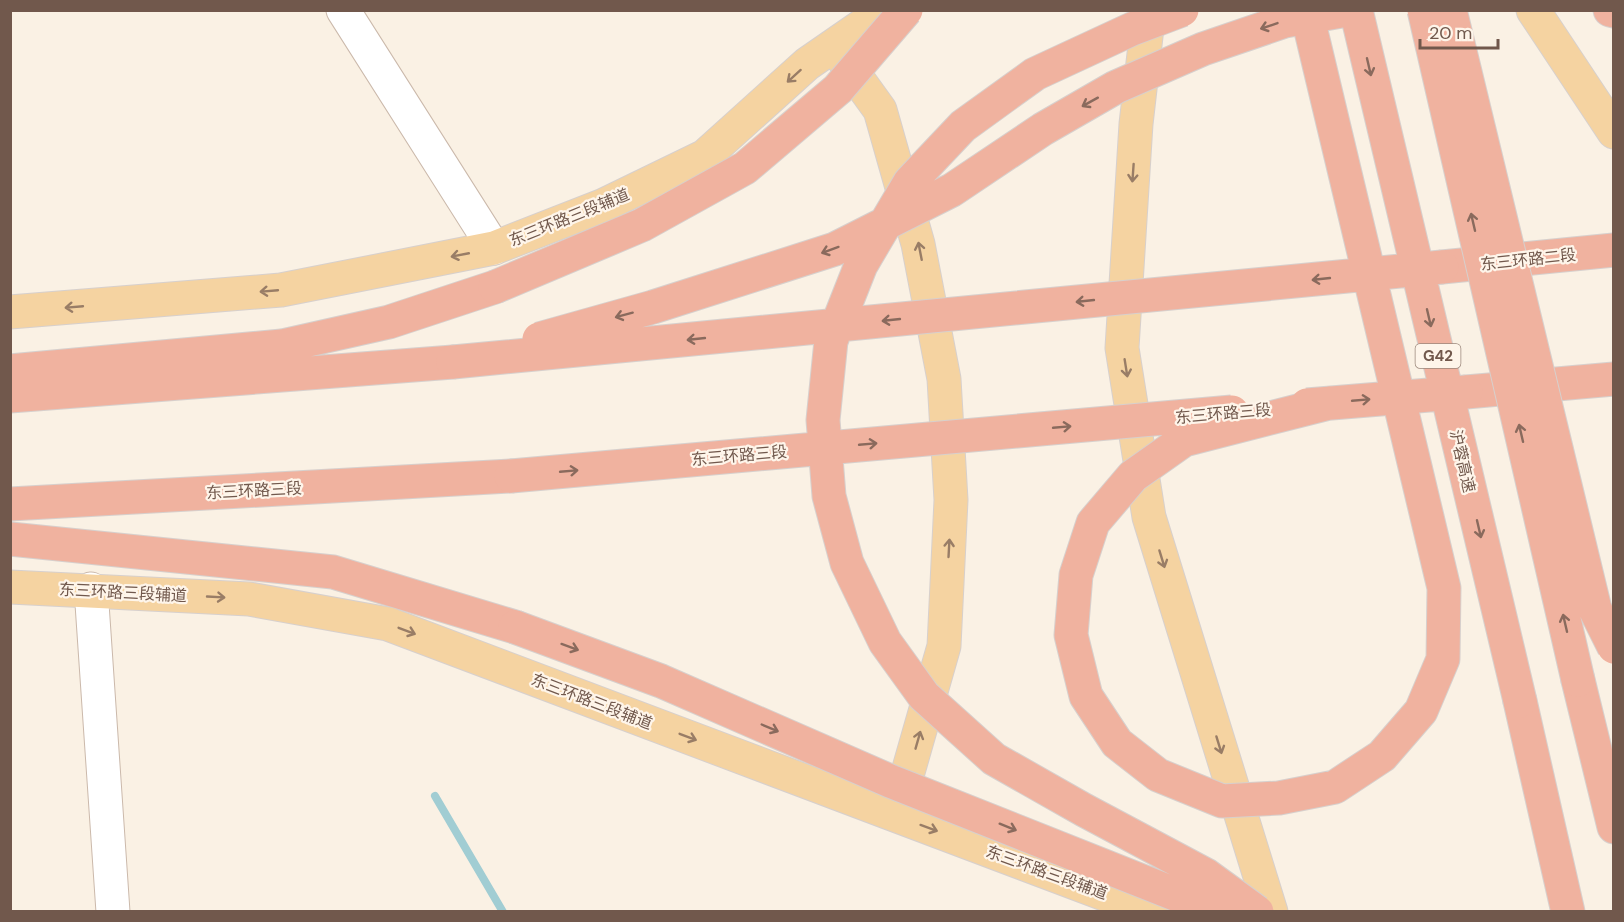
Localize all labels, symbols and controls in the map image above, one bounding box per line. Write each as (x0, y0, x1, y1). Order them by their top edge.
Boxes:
scale bar (1420, 12, 1498, 50)
text: 20 m (1429, 21, 1472, 45)
one-way arrow (1260, 22, 1279, 33)
one-way arrow (1364, 58, 1376, 77)
one-way arrow (787, 69, 802, 83)
one-way arrow (1082, 96, 1099, 108)
one-way arrow (1128, 163, 1139, 183)
street label: 东三环路三段辅道 (506, 184, 632, 251)
one-way arrow (1466, 213, 1478, 232)
one-way arrow (914, 242, 925, 261)
street label: 东三环路二段 (1479, 244, 1577, 275)
one-way arrow (821, 245, 839, 256)
one-way arrow (451, 250, 471, 261)
one-way arrow (1311, 274, 1331, 285)
one-way arrow (259, 285, 279, 296)
one-way arrow (1075, 296, 1095, 307)
one-way arrow (65, 302, 85, 313)
one-way arrow (1424, 308, 1435, 328)
one-way arrow (615, 310, 634, 322)
one-way arrow (881, 315, 901, 326)
one-way arrow (687, 334, 707, 345)
road number: G42 (1416, 344, 1460, 368)
one-way arrow (1120, 357, 1131, 377)
one-way arrow (1351, 395, 1370, 406)
street label: 东三环路三段 (1174, 399, 1272, 428)
one-way arrow (1052, 421, 1072, 432)
one-way arrow (1514, 423, 1526, 442)
street label: 沪蓉高速 (1445, 428, 1480, 495)
one-way arrow (857, 438, 877, 449)
street label: 东三环路三段 (690, 441, 788, 470)
one-way arrow (559, 465, 579, 476)
street label: 东三环路三段 (206, 478, 303, 503)
one-way arrow (1473, 519, 1485, 538)
one-way arrow (943, 539, 954, 559)
one-way arrow (1157, 549, 1168, 568)
street label: 东三环路三段辅道 (59, 579, 187, 606)
one-way arrow (205, 591, 225, 602)
one-way arrow (1559, 613, 1570, 633)
one-way arrow (397, 627, 416, 638)
one-way arrow (560, 643, 579, 654)
street label: 东三环路三段辅道 (528, 669, 655, 734)
one-way arrow (761, 724, 779, 735)
one-way arrow (912, 730, 924, 749)
one-way arrow (678, 733, 697, 744)
one-way arrow (1214, 735, 1225, 754)
one-way arrow (998, 822, 1017, 833)
one-way arrow (919, 824, 938, 835)
street label: 东三环路三段辅道 (983, 841, 1111, 904)

